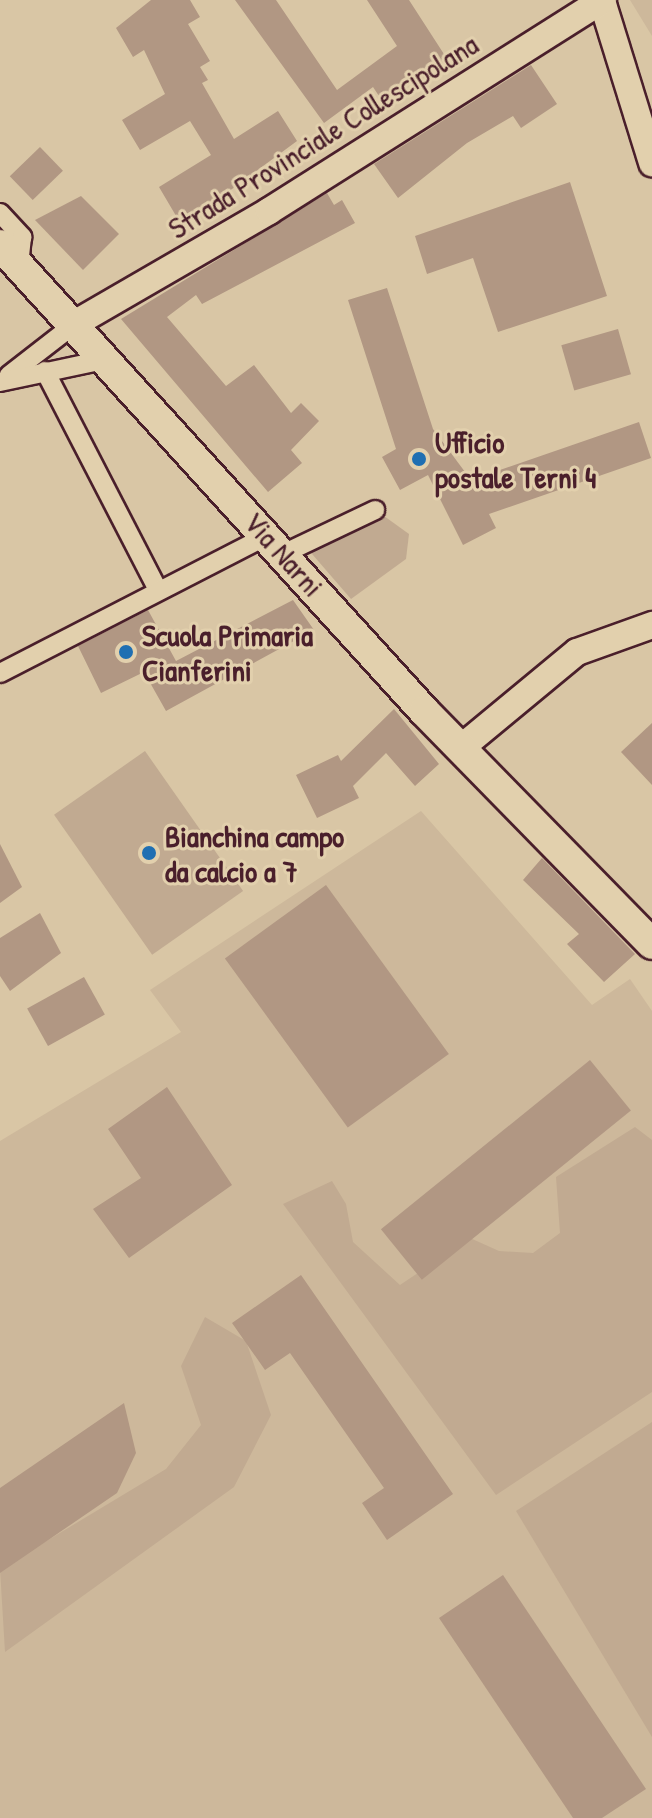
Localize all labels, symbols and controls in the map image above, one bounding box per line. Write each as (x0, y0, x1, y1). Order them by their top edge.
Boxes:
street label: Strada Provinciale Collescipolana (162, 26, 484, 246)
place label: Ufficio postale Terni 4 (435, 424, 596, 494)
marker: Ufficio postale Terni 4 (410, 450, 428, 468)
street label: Via Narni (237, 504, 331, 604)
place label: Scuola Primaria Cianferini (142, 617, 313, 688)
marker: Scuola Primaria Cianferini (117, 643, 135, 661)
place label: Bianchina campo da calcio a 7 (165, 818, 344, 888)
marker: Bianchina campo da calcio a 7 (140, 844, 158, 862)

